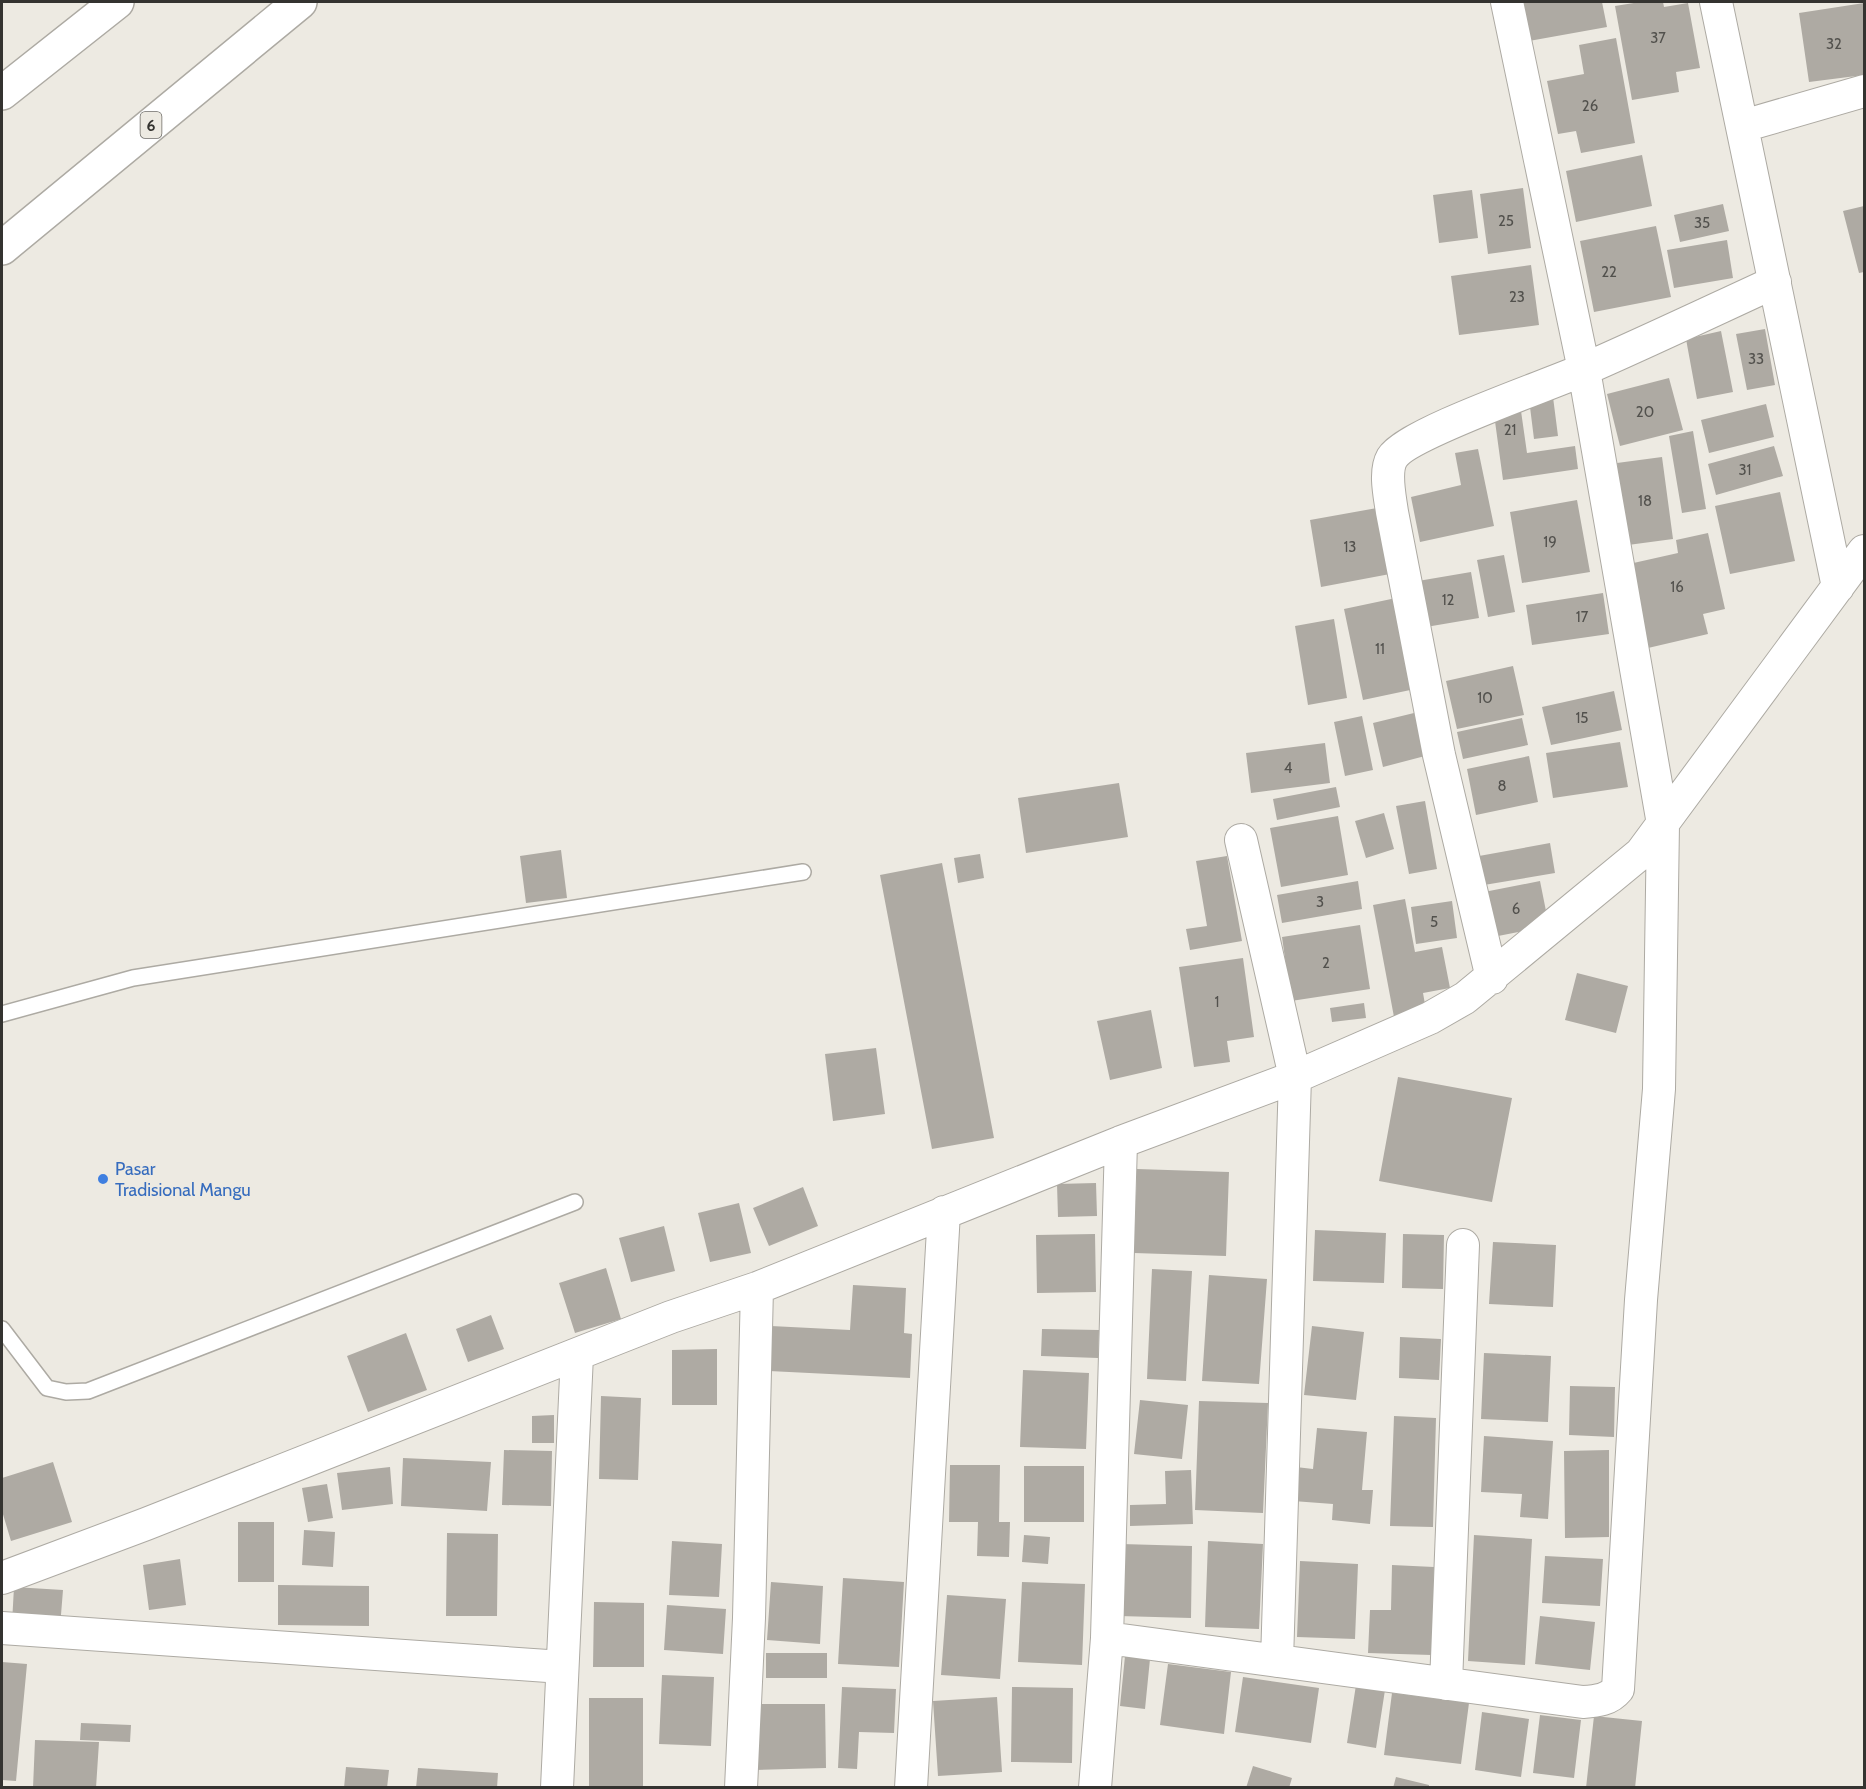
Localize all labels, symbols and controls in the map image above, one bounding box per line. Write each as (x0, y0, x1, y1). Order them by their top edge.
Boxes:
house number: 37 (1650, 29, 1666, 47)
house number: 32 (1826, 35, 1842, 53)
house number: 26 (1582, 97, 1598, 115)
road number: 6 (140, 112, 162, 138)
house number: 25 (1498, 212, 1514, 230)
house number: 35 (1694, 214, 1710, 232)
house number: 22 (1601, 263, 1617, 281)
house number: 23 (1509, 288, 1525, 306)
house number: 33 (1748, 350, 1764, 368)
house number: 20 (1636, 403, 1654, 421)
house number: 21 (1504, 421, 1516, 439)
house number: 31 (1738, 461, 1752, 479)
house number: 18 (1638, 492, 1652, 510)
house number: 19 (1543, 533, 1557, 551)
house number: 13 (1343, 538, 1357, 556)
house number: 16 (1670, 578, 1684, 596)
house number: 12 (1442, 591, 1455, 609)
house number: 17 (1576, 608, 1589, 626)
house number: 11 (1375, 640, 1385, 658)
house number: 10 (1477, 689, 1493, 707)
house number: 15 (1575, 709, 1589, 727)
house number: 4 (1284, 759, 1293, 777)
house number: 8 (1497, 777, 1507, 795)
house number: 3 (1316, 893, 1324, 911)
house number: 6 (1512, 900, 1520, 918)
house number: 5 (1430, 913, 1438, 931)
house number: 2 (1322, 954, 1330, 972)
house number: 1 (1215, 993, 1219, 1011)
place label: Pasar Tradisional Mangu (115, 1158, 251, 1201)
marker: Pasar Tradisional Mangu (96, 1172, 110, 1186)

